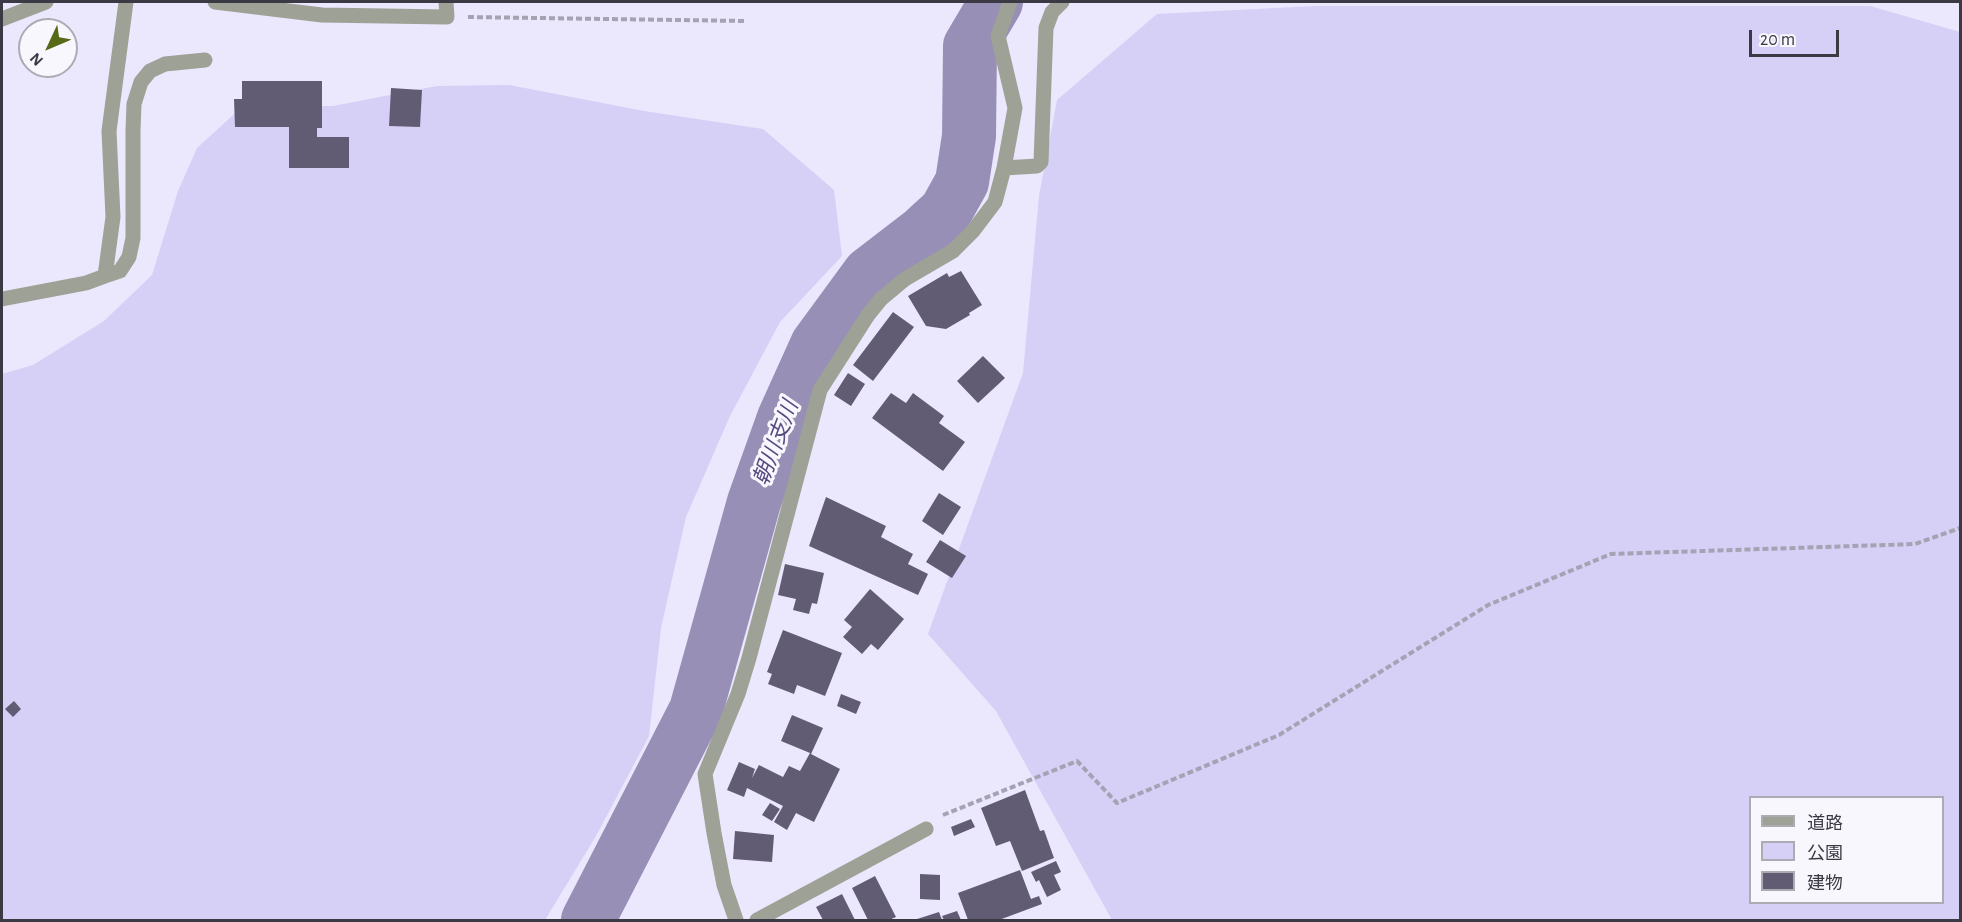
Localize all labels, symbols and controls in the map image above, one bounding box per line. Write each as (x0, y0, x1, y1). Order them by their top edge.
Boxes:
north arrow (18, 18, 78, 78)
scale bar (1752, 18, 1842, 56)
text: 20 m (1760, 31, 1795, 49)
text: N (27, 50, 46, 69)
water label: 朝川支川 (748, 397, 804, 489)
legend (1749, 796, 1944, 904)
text: 道路 (1807, 815, 1843, 833)
text: 公園 (1807, 845, 1843, 863)
text: 建物 (1807, 875, 1843, 893)

